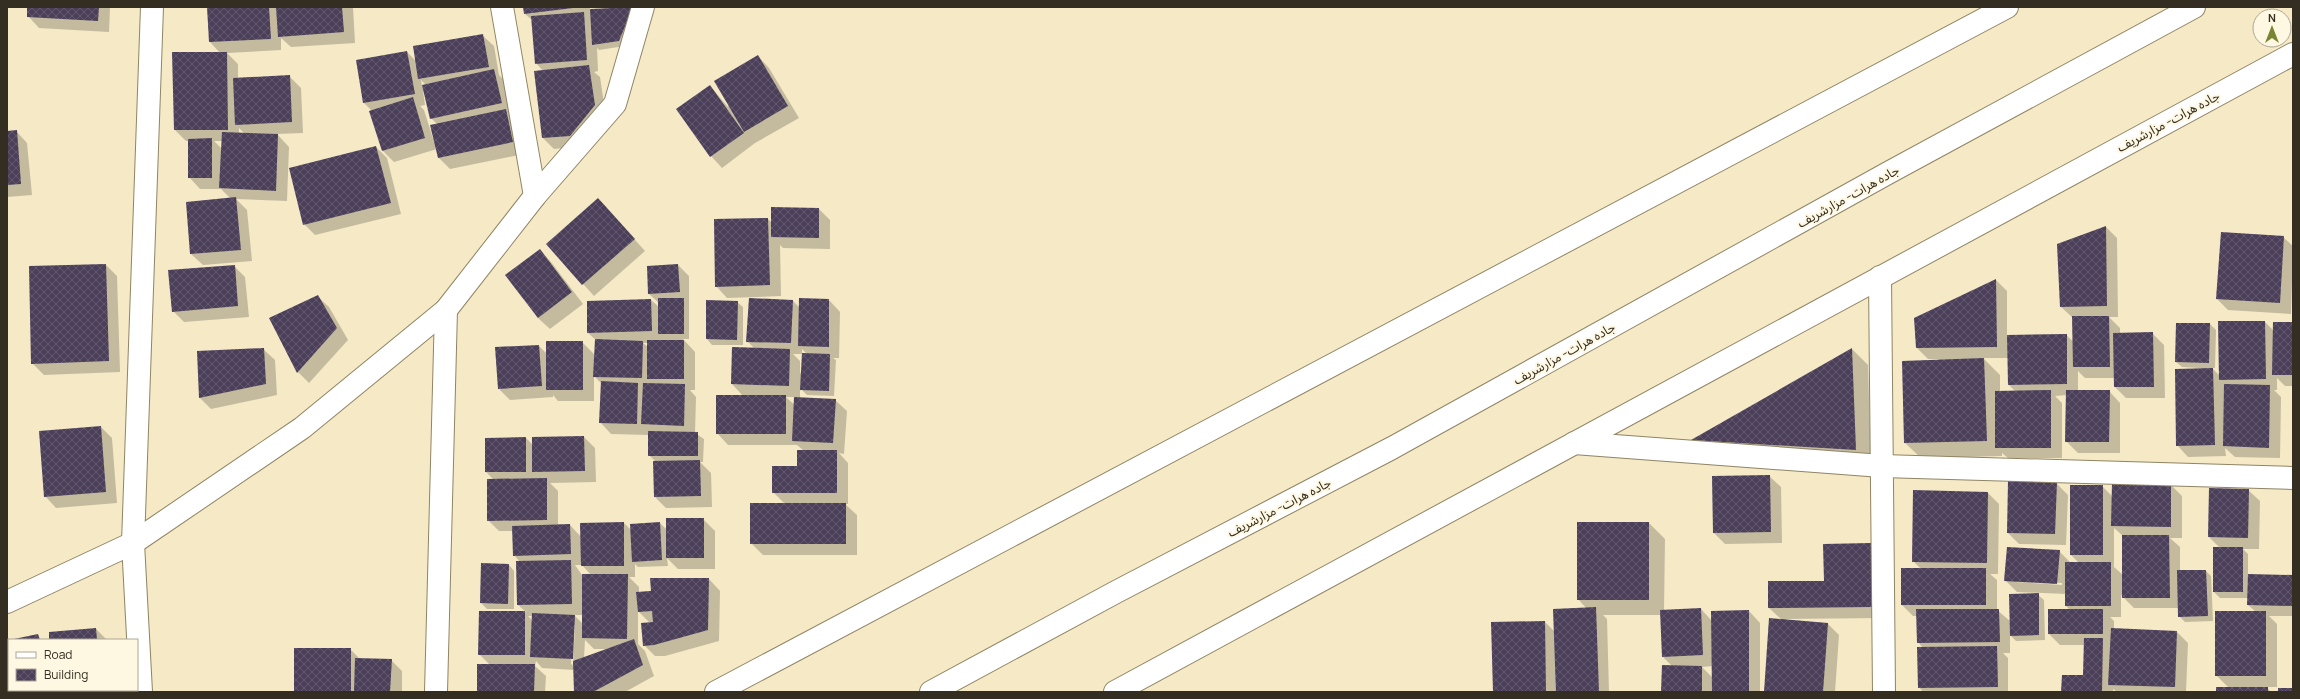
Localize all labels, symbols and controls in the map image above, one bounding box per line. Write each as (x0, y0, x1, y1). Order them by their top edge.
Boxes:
north arrow (2252, 8, 2292, 48)
text: N (2268, 10, 2276, 25)
street label: جاده هرات- مزارشریف (2113, 86, 2223, 156)
street label: جاده هرات- مزارشریف (1794, 160, 1903, 232)
street label: جاده هرات- مزارشریف (1510, 317, 1619, 389)
street label: جاده هرات- مزارشریف (1224, 473, 1334, 541)
legend (8, 639, 138, 691)
text: Road (44, 646, 72, 663)
text: Building (44, 666, 88, 683)

